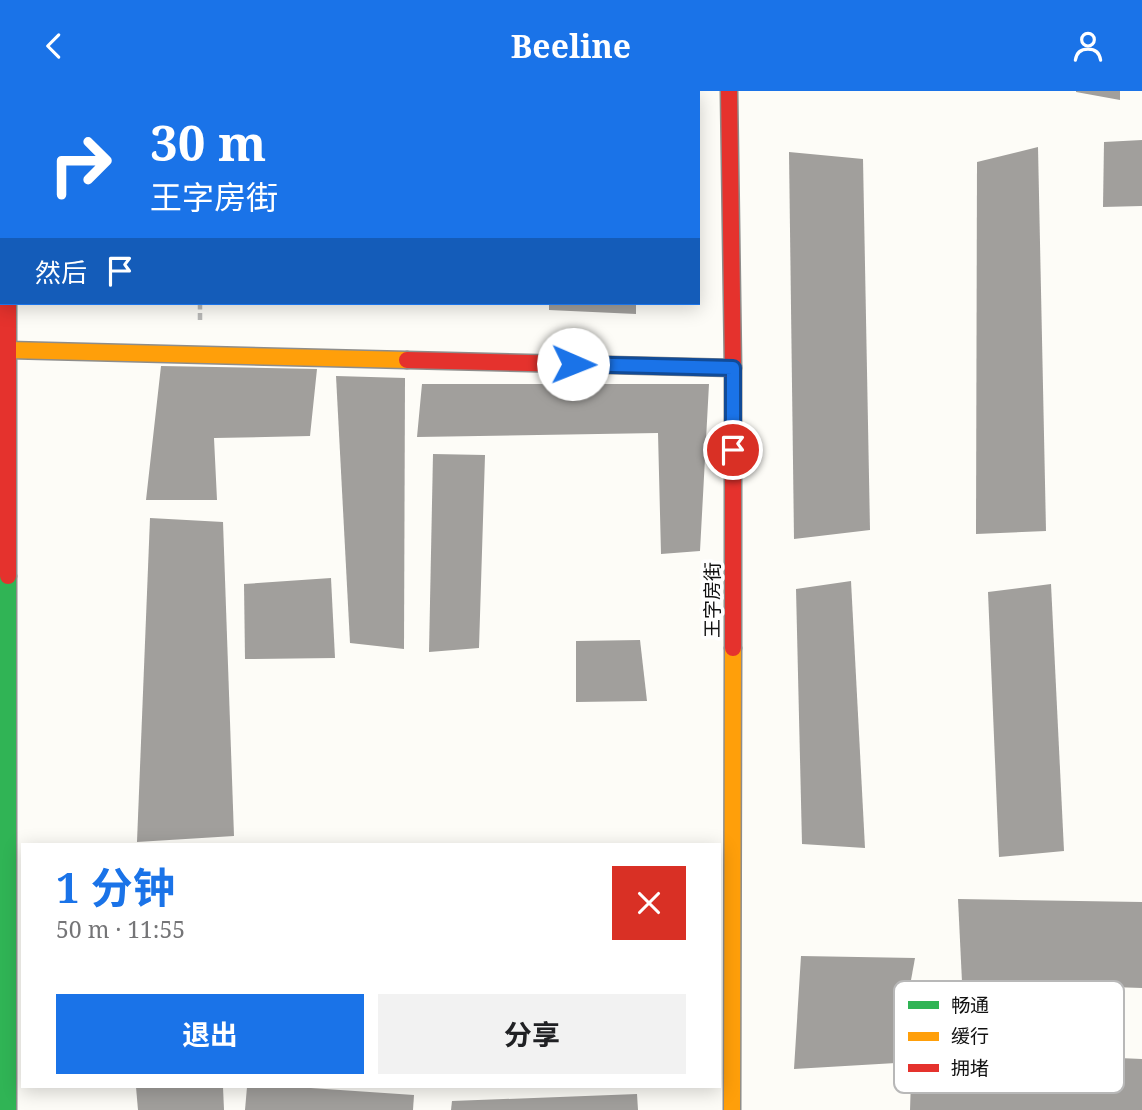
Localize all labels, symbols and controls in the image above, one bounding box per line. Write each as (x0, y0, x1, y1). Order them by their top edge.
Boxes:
text: Beeline (511, 24, 631, 67)
icon: back (35, 27, 73, 65)
icon: person (1069, 27, 1107, 65)
text: 30 m (150, 109, 266, 175)
icon: right (35, 119, 126, 210)
text: 王字房街 (150, 175, 278, 218)
icon: arrive (101, 252, 139, 290)
text: 然后 (35, 254, 87, 290)
position arrow (536, 327, 610, 401)
pin (703, 420, 763, 480)
icon: arrive (714, 431, 752, 469)
street label: 王字房街 (699, 562, 725, 638)
text: 1 分钟 (56, 858, 175, 915)
button: close (612, 866, 686, 940)
text: 50 m · 11:55 (56, 913, 185, 945)
legend (894, 981, 1124, 1093)
text: 畅通 (951, 992, 989, 1018)
button: 退出 (56, 994, 364, 1074)
button: 分享 (378, 994, 686, 1074)
text: 缓行 (951, 1023, 989, 1049)
text: 拥堵 (951, 1055, 989, 1081)

